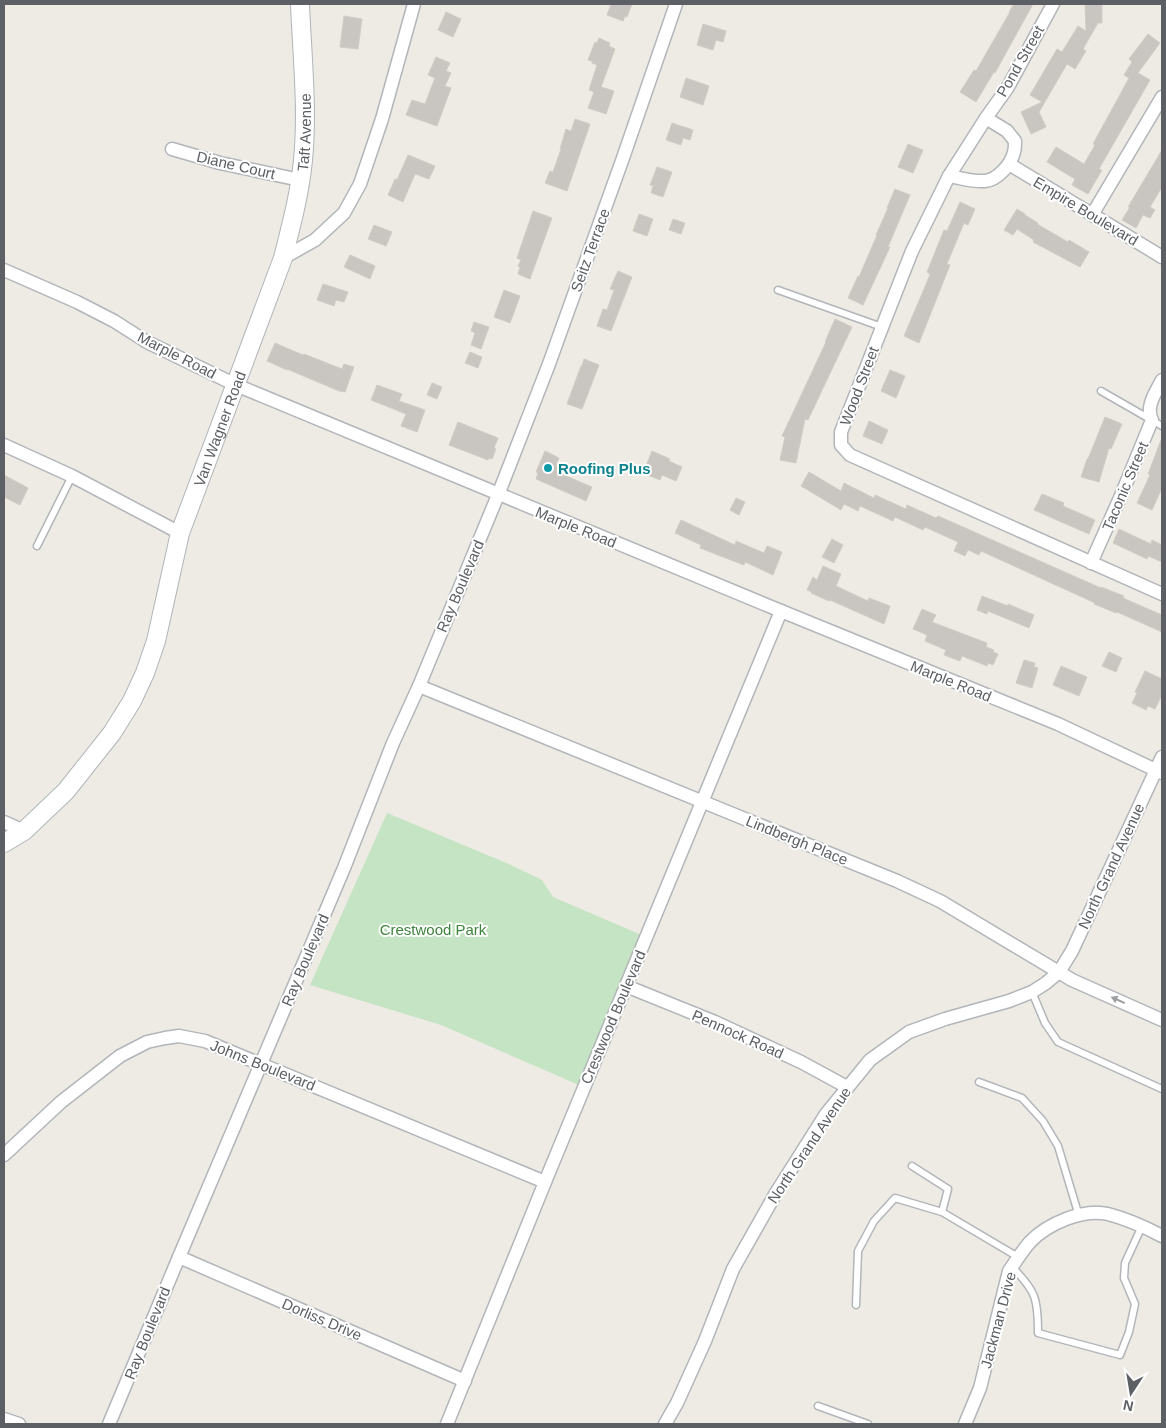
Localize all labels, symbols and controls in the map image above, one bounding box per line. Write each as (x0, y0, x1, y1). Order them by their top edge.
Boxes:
street label: Pond Street (993, 22, 1048, 100)
street label: Taft Avenue (293, 93, 313, 172)
street label: Diane Court (195, 148, 278, 182)
street label: Empire Boulevard (1031, 173, 1141, 249)
street label: Seitz Terrace (567, 206, 613, 294)
street label: Marple Road (135, 328, 219, 382)
street label: Wood Street (836, 343, 882, 428)
street label: Van Wagner Road (190, 369, 248, 489)
street label: Taconic Street (1099, 438, 1152, 533)
place label: Roofing Plus (558, 460, 651, 477)
marker: Roofing Plus (542, 462, 554, 474)
street label: Marple Road (533, 503, 619, 551)
street label: Ray Boulevard (433, 537, 487, 635)
street label: Marple Road (908, 657, 994, 705)
street label: North Grand Avenue (1074, 801, 1148, 931)
street label: Lindbergh Place (744, 812, 850, 868)
street label: Ray Boulevard (278, 911, 332, 1009)
park label: Crestwood Park (380, 921, 487, 938)
street label: Crestwood Boulevard (577, 948, 649, 1086)
one-way arrow (1111, 996, 1125, 1004)
street label: Pennock Road (690, 1006, 786, 1062)
street label: Johns Boulevard (208, 1036, 318, 1094)
street label: North Grand Avenue (764, 1084, 854, 1206)
street label: Jackman Drive (977, 1270, 1019, 1370)
street label: Ray Boulevard (121, 1284, 173, 1382)
street label: Dorliss Drive (280, 1295, 364, 1343)
north arrow (1106, 1368, 1156, 1418)
text: N (1122, 1397, 1135, 1415)

